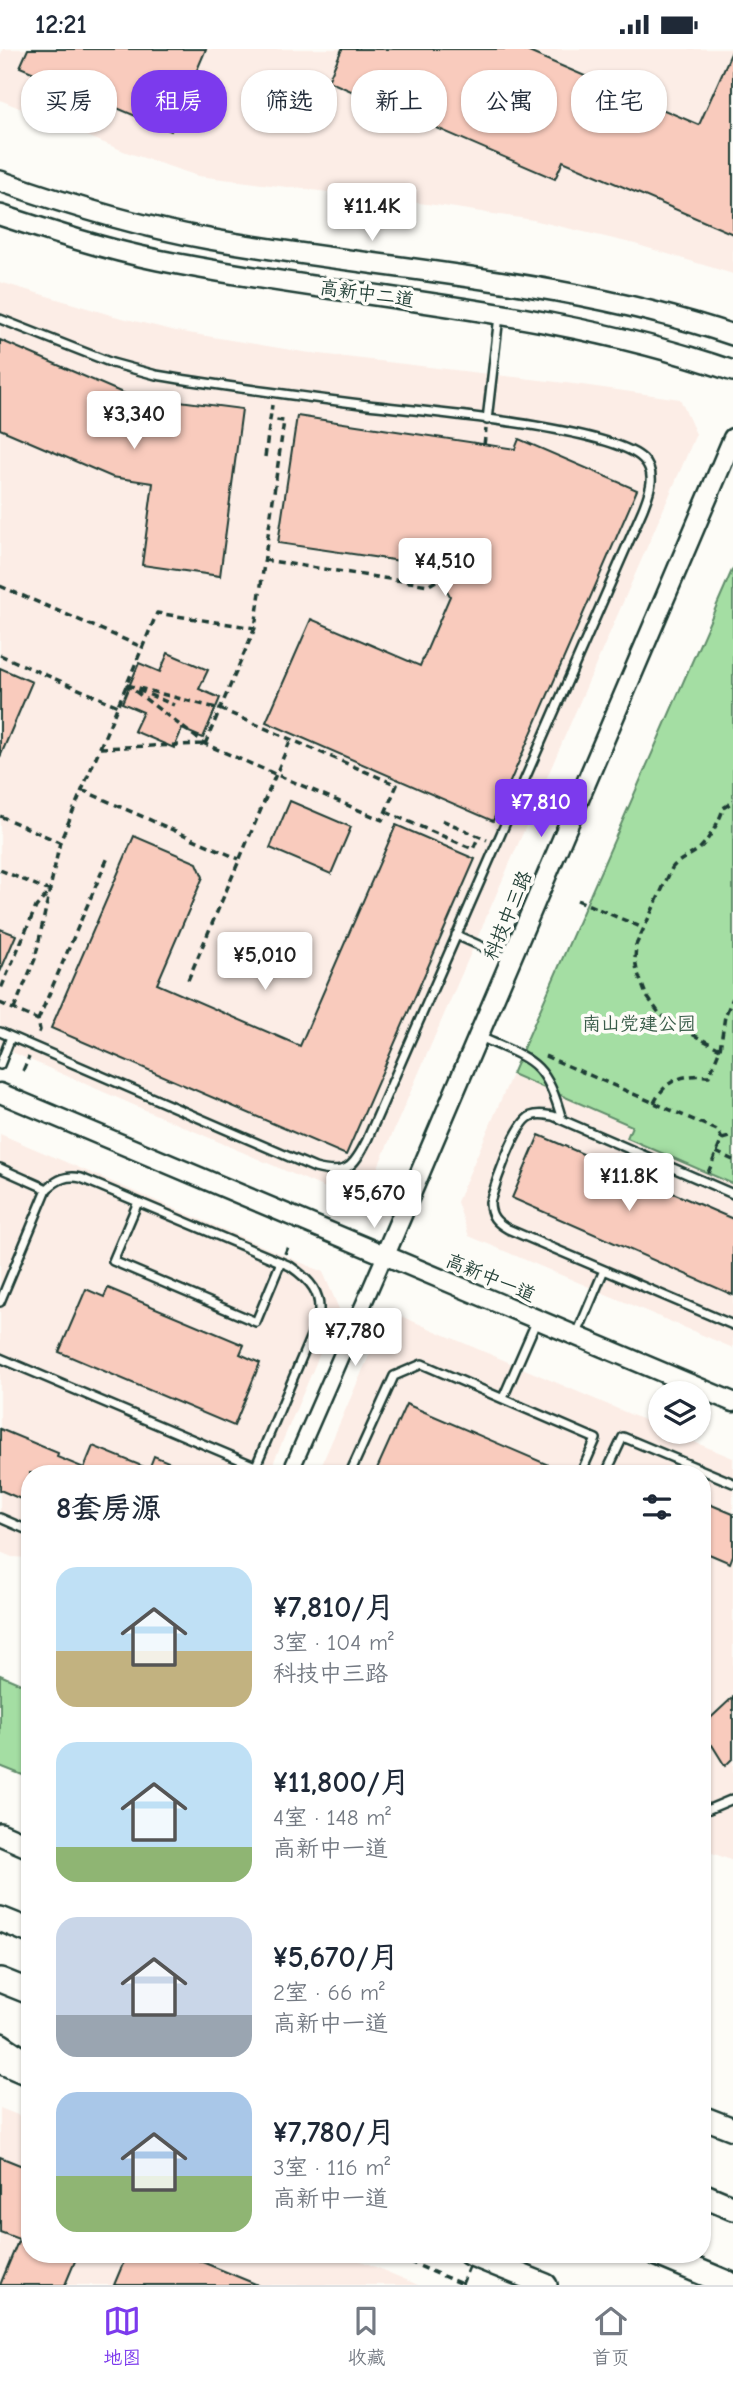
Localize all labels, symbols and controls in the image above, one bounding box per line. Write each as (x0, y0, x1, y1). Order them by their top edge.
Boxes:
text: 12:21 (35, 10, 87, 40)
chip: 买房 (21, 70, 117, 133)
chip: 租房 (131, 70, 227, 133)
chip: 筛选 (241, 70, 337, 133)
chip: 新上 (351, 70, 447, 133)
chip: 公寓 (461, 70, 557, 133)
chip: 住宅 (571, 70, 667, 133)
pin: ¥11.4K (315, 183, 429, 243)
text: ¥11.4K (343, 192, 401, 219)
street label: 高新中二道 (318, 276, 415, 311)
pin: ¥3,340 (77, 391, 191, 451)
text: ¥3,340 (103, 400, 165, 427)
pin: ¥4,510 (388, 539, 502, 598)
text: ¥4,510 (415, 547, 475, 574)
pin: ¥7,810 (484, 779, 598, 839)
text: ¥7,810 (511, 788, 571, 815)
street label: 科技中三路 (479, 867, 537, 963)
pin: ¥5,010 (208, 933, 322, 992)
text: ¥5,010 (233, 941, 297, 968)
park label: 南山党建公园 (582, 1013, 696, 1035)
pin: ¥11.8K (572, 1153, 686, 1213)
text: ¥11.8K (600, 1162, 658, 1189)
pin: ¥5,670 (317, 1171, 431, 1230)
text: ¥5,670 (342, 1179, 406, 1206)
street label: 高新中一道 (443, 1249, 539, 1307)
pin: ¥7,780 (298, 1309, 412, 1368)
text: ¥7,780 (325, 1317, 385, 1344)
map controls (648, 1381, 711, 1444)
button: layers (648, 1381, 711, 1444)
icon: filters (638, 1488, 676, 1526)
text: 8套房源 (56, 1491, 161, 1526)
text: ¥7,810/月 (273, 1590, 394, 1625)
icon: home (112, 1595, 196, 1679)
text: 3室 · 104 m² (273, 1629, 394, 1656)
text: 科技中三路 (273, 1660, 388, 1687)
text: ¥11,800/月 (273, 1765, 410, 1800)
icon: home (112, 1770, 196, 1854)
text: 4室 · 148 m² (273, 1804, 391, 1831)
text: 高新中一道 (273, 1835, 388, 1862)
text: ¥5,670/月 (273, 1940, 399, 1975)
icon: home (112, 1945, 196, 2029)
text: 2室 · 66 m² (273, 1979, 385, 2006)
text: 高新中一道 (273, 2010, 388, 2037)
text: ¥7,780/月 (273, 2115, 395, 2150)
icon: home (112, 2120, 196, 2204)
text: 3室 · 116 m² (273, 2154, 390, 2181)
text: 高新中一道 (273, 2185, 388, 2212)
tab: 地图 (103, 2302, 141, 2369)
tab: 收藏 (347, 2302, 386, 2369)
tab: 首页 (592, 2302, 630, 2369)

